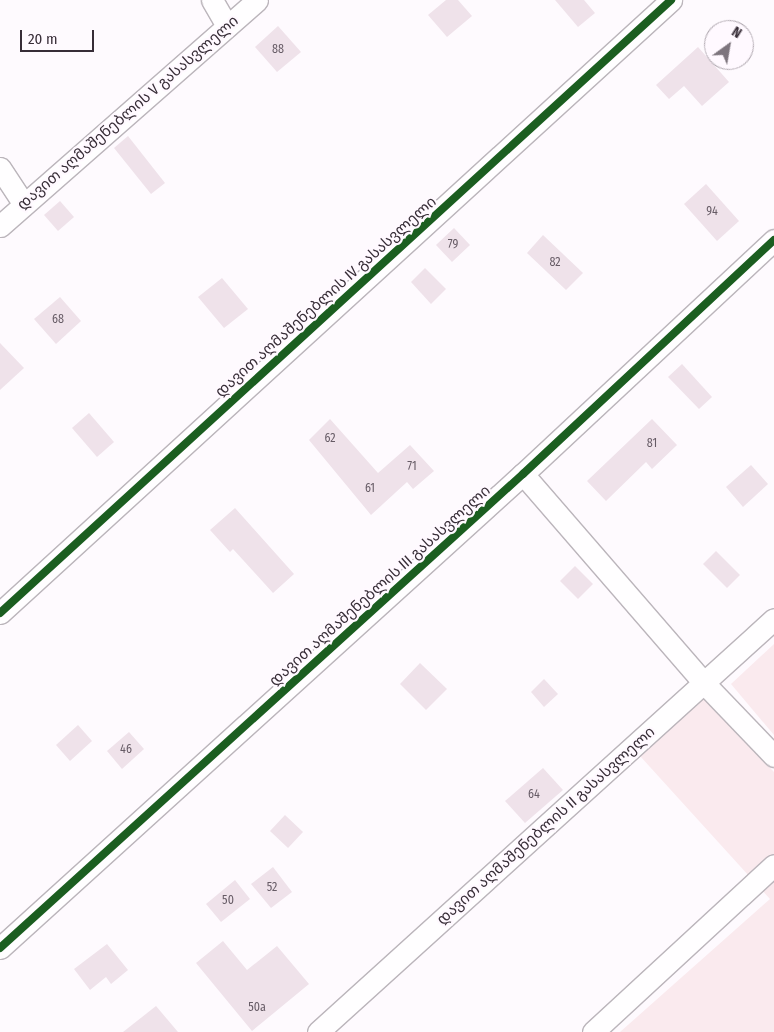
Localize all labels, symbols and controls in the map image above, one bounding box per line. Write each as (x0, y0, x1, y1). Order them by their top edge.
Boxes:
street label: დავით აღმაშენებლის V გასასვლელი (14, 12, 242, 214)
scale bar (22, 20, 96, 52)
north arrow (704, 20, 754, 70)
text: N (729, 23, 745, 42)
text: 20 m (28, 30, 58, 48)
house number: 88 (272, 43, 284, 57)
street label: დავით აღმაშენებლის IV გასასვლელი (212, 193, 440, 401)
house number: 94 (706, 205, 718, 219)
house number: 79 (448, 238, 458, 252)
house number: 82 (549, 256, 561, 270)
house number: 68 (52, 313, 64, 327)
house number: 62 (324, 432, 336, 446)
house number: 81 (647, 437, 657, 451)
house number: 71 (407, 460, 417, 474)
street label: დავით აღმაშენებლის III გასასვლელი (266, 482, 494, 690)
house number: 61 (365, 482, 375, 496)
street label: დავით აღმაშენებლის II გასასვლელი (433, 723, 659, 929)
house number: 46 (120, 743, 132, 757)
house number: 64 (528, 788, 540, 802)
house number: 52 (267, 881, 277, 895)
house number: 50 (222, 894, 234, 908)
house number: 50a (248, 1001, 266, 1015)

